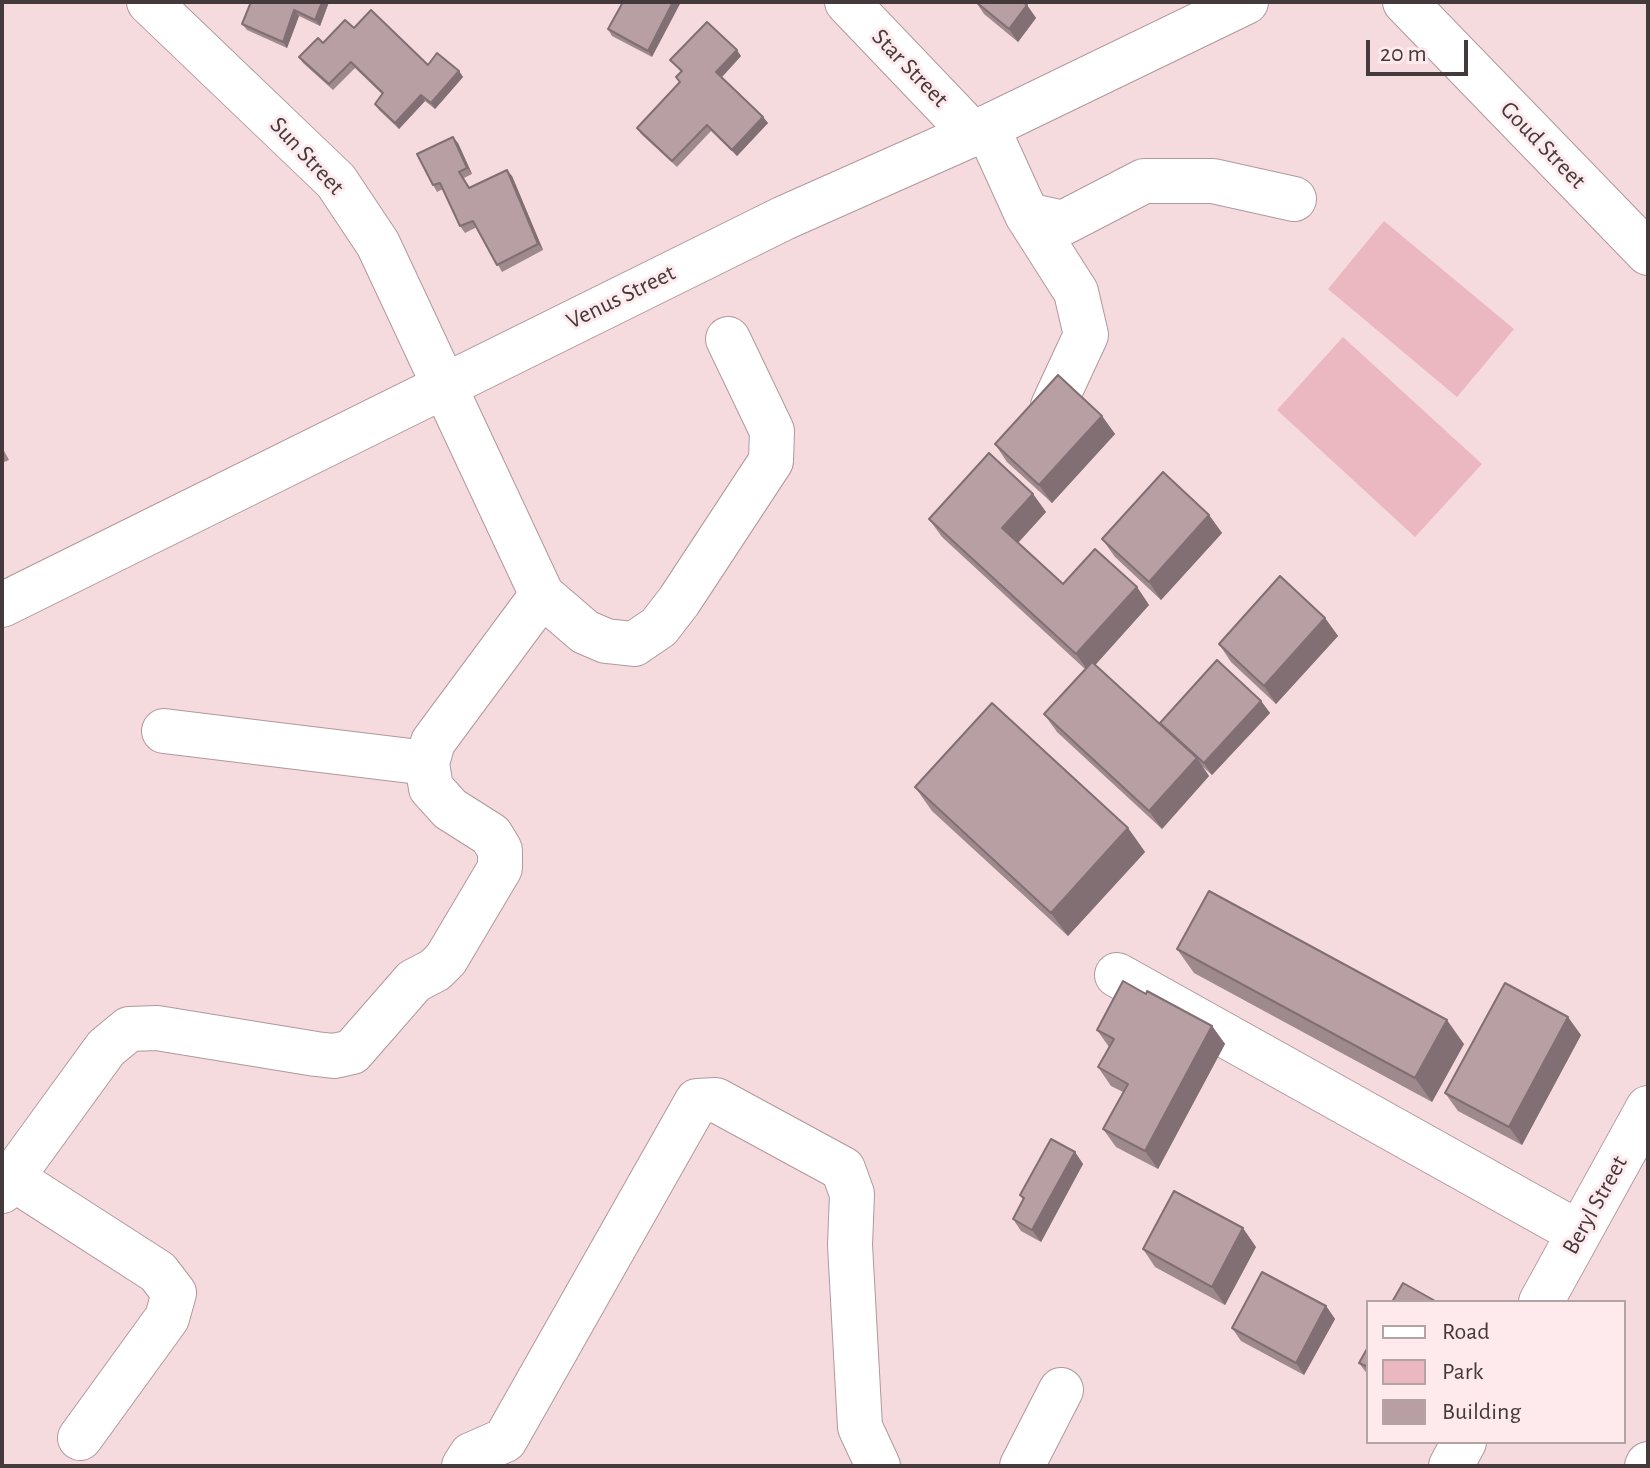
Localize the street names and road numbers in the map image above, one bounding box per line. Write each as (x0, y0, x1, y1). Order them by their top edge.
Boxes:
street label: Star Street (866, 23, 954, 113)
street label: Goud Street (1494, 95, 1592, 195)
street label: Sun Street (264, 111, 350, 201)
street label: Venus Street (562, 258, 680, 336)
street label: Beryl Street (1556, 1151, 1634, 1259)

